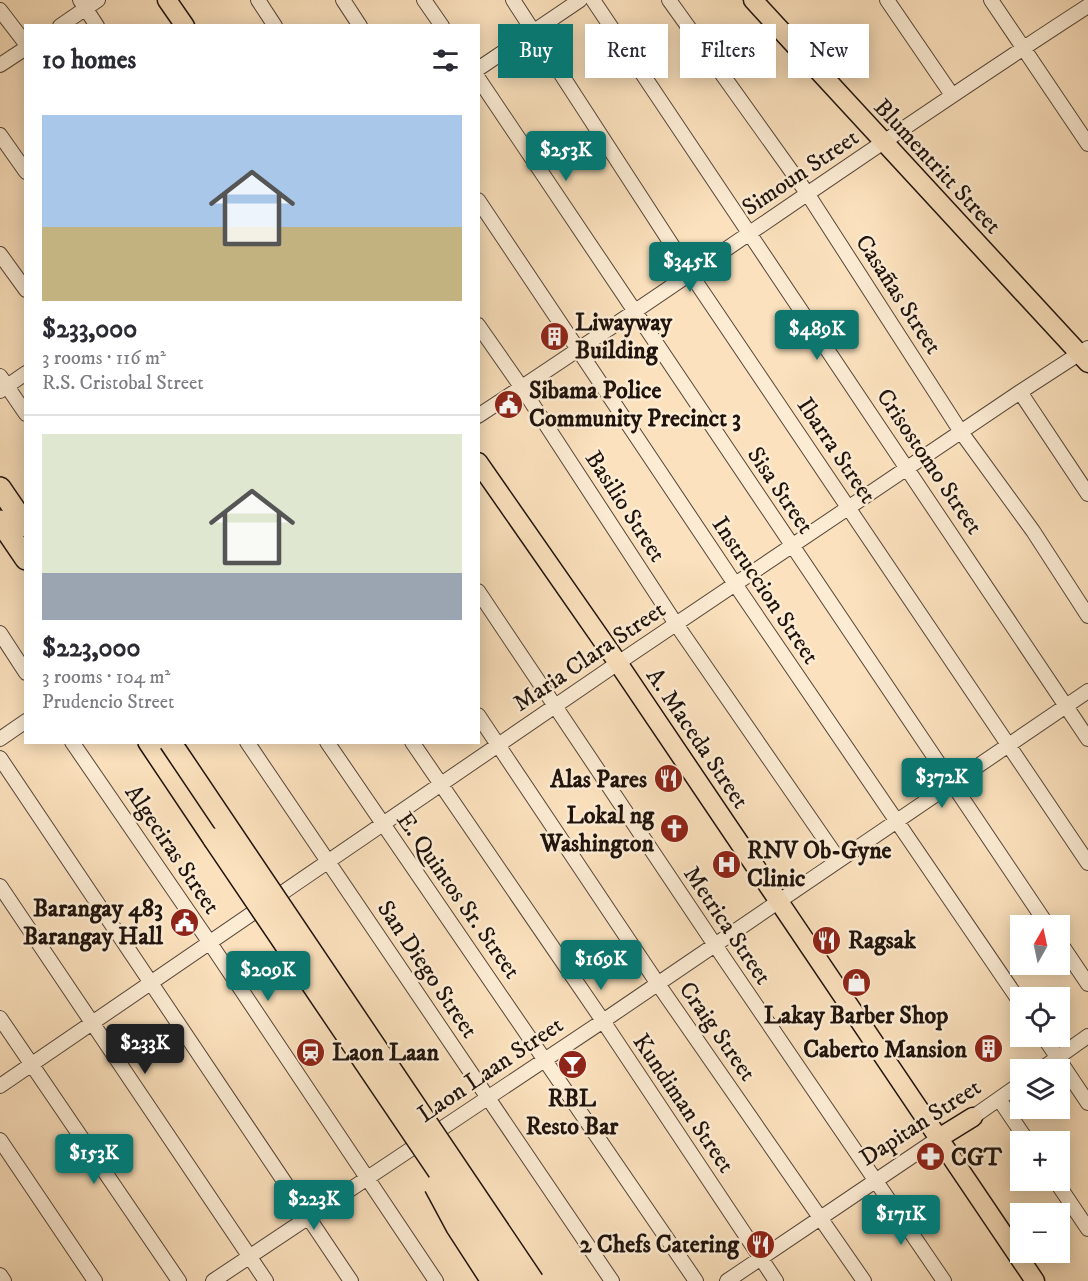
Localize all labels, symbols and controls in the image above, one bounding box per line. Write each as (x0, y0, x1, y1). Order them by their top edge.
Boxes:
chip: Buy (498, 24, 573, 78)
chip: Rent (585, 24, 668, 78)
chip: Filters (680, 24, 776, 78)
chip: New (788, 24, 869, 78)
text: 10 homes (42, 44, 136, 77)
icon: filters (429, 44, 462, 77)
street label: Blumentritt Street (867, 93, 1008, 241)
street label: Simoun Street (736, 123, 865, 223)
pin: $253K (524, 131, 608, 182)
text: $253K (540, 138, 592, 163)
icon: home (198, 154, 306, 262)
street label: Casañas Street (848, 229, 948, 360)
pin: $345K (648, 242, 732, 293)
text: $345K (663, 249, 717, 274)
place label: Liwayway Building (575, 308, 673, 366)
pin: $489K (775, 310, 859, 361)
text: $233,000 (42, 313, 137, 346)
text: $489K (789, 317, 845, 342)
building icon: Liwayway Building (538, 320, 570, 352)
text: 3 rooms · 116 m² (42, 346, 166, 371)
text: R.S. Cristobal Street (42, 371, 204, 396)
place label: Sibama Police Community Precinct 3 (529, 376, 741, 434)
street label: Crisostomo Street (869, 383, 989, 540)
public building icon: Sibama Police Community Precinct 3 (492, 388, 524, 420)
street label: Ibarra Street (790, 392, 883, 509)
street label: Sisa Street (740, 441, 820, 540)
street label: Basilio Street (578, 445, 672, 568)
icon: home (198, 473, 306, 581)
street label: Instruccion Street (705, 511, 826, 670)
street label: Maria Clara Street (508, 595, 672, 719)
text: $223,000 (42, 632, 140, 665)
street label: A. Maceda Street (639, 663, 755, 815)
text: 3 rooms · 104 m² (42, 665, 170, 690)
text: Prudencio Street (42, 690, 174, 715)
pin: $372K (900, 758, 984, 809)
restaurant icon: Alas Pares (652, 763, 684, 795)
place label: Alas Pares (549, 765, 647, 795)
text: $372K (916, 765, 968, 790)
street label: Algeciras Street (118, 779, 227, 920)
place label: Lokal ng Washington (539, 801, 655, 859)
street label: E. Quintos Sr. Street (389, 806, 527, 985)
church icon: Lokal ng Washington (659, 813, 691, 845)
place label: RNV Ob-Gyne Clinic (747, 836, 892, 894)
hospital icon: RNV Ob-Gyne Clinic (710, 848, 742, 880)
street label: Metrica Street (676, 860, 778, 991)
place label: Barangay 483 Barangay Hall (23, 894, 164, 952)
street label: San Diego Street (370, 895, 484, 1044)
public building icon: Barangay 483 Barangay Hall (168, 906, 200, 938)
north arrow (1010, 915, 1070, 975)
map controls (1010, 915, 1070, 1263)
restaurant icon: Ragsak (811, 924, 843, 956)
place label: Ragsak (848, 926, 917, 956)
pin: $169K (559, 940, 643, 991)
text: $169K (575, 947, 627, 972)
pin: $209K (226, 951, 310, 1002)
text: $209K (240, 958, 296, 983)
shop icon: Lakay Barber Shop (840, 966, 872, 998)
street label: Craig Street (672, 976, 763, 1087)
button: locate (1010, 987, 1070, 1047)
place label: Lakay Barber Shop (764, 1001, 948, 1031)
street label: Laon Laan Street (412, 1010, 569, 1130)
pin: $233K (103, 1024, 187, 1075)
street label: Kundiman Street (626, 1028, 741, 1179)
text: $233K (120, 1031, 170, 1056)
building icon: Caberto Mansion (972, 1033, 1004, 1065)
place label: Caberto Mansion (803, 1035, 967, 1065)
station icon: Laon Laan (295, 1036, 327, 1068)
place label: Laon Laan (332, 1038, 440, 1068)
bar icon: RBL Resto Bar (556, 1049, 588, 1081)
button: layers (1010, 1059, 1070, 1119)
street label: Dapitan Street (854, 1072, 987, 1173)
place label: RBL Resto Bar (526, 1084, 619, 1142)
button: + (1010, 1131, 1070, 1191)
pin: $153K (52, 1134, 136, 1185)
text: $153K (69, 1141, 119, 1166)
pharmacy icon: CGT (914, 1141, 946, 1173)
place label: CGT (951, 1143, 1003, 1173)
pin: $223K (272, 1180, 356, 1231)
text: $223K (288, 1187, 340, 1212)
pin: $171K (859, 1195, 943, 1246)
text: $171K (876, 1202, 926, 1227)
button: − (1010, 1203, 1070, 1263)
restaurant icon: 2 Chefs Catering (744, 1228, 776, 1260)
place label: 2 Chefs Catering (580, 1230, 740, 1260)

